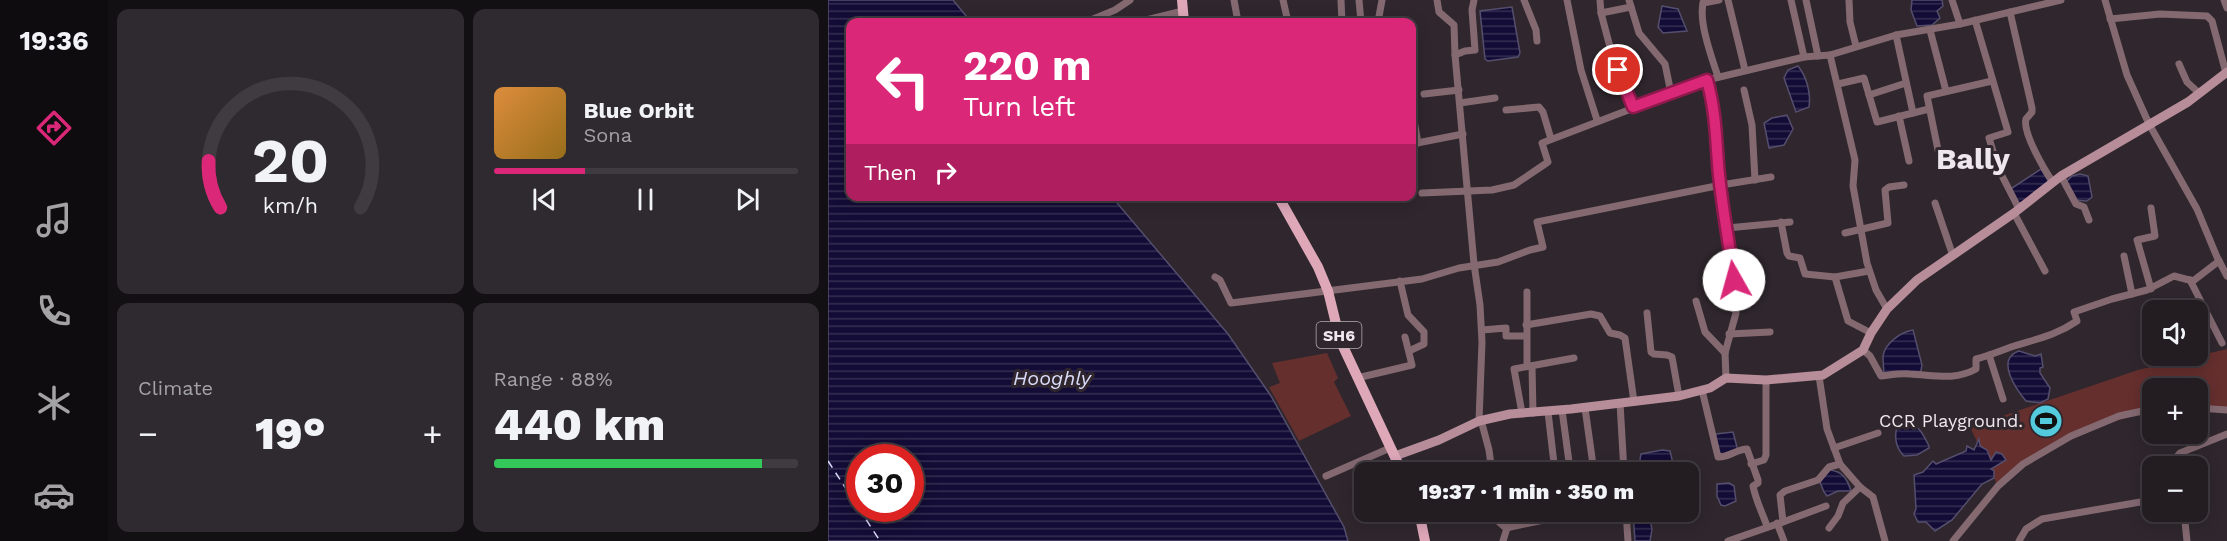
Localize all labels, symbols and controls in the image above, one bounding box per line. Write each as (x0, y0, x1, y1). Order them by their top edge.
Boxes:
text: 19:36 (19, 25, 89, 57)
text: 220 m (963, 41, 1092, 90)
icon: left (864, 42, 942, 120)
pin (1592, 44, 1643, 95)
icon: arrive (1601, 53, 1634, 86)
text: Turn left (963, 91, 1075, 123)
text: Blue Orbit (584, 98, 694, 123)
icon: directions (33, 107, 75, 149)
text: Sona (584, 123, 632, 147)
text: 20 (252, 125, 329, 198)
district label: Bally (1936, 141, 2010, 176)
icon: right (929, 156, 962, 189)
text: Then (864, 160, 917, 185)
icon: previous (528, 183, 561, 216)
icon: pause (629, 183, 662, 216)
icon: next (731, 183, 764, 216)
text: km/h (263, 194, 318, 219)
icon: music (33, 199, 75, 241)
position arrow (1702, 248, 1766, 312)
icon: phone (33, 290, 75, 332)
map controls (2142, 300, 2208, 522)
button: sound (2142, 300, 2208, 366)
road number: SH6 (1316, 322, 1362, 348)
water label: Hooghly (1013, 366, 1093, 390)
text: Range · 88% (494, 367, 613, 391)
text: Climate (138, 376, 213, 400)
button: + (2142, 378, 2208, 444)
icon: climate (33, 382, 75, 424)
text: 440 km (494, 398, 665, 451)
sports icon: CCR Playground. (2028, 403, 2064, 439)
text: 19° (255, 407, 326, 460)
place label: CCR Playground. (1879, 410, 2023, 431)
text: − (138, 414, 158, 453)
text: + (423, 414, 443, 453)
speed limit sign: 30 (846, 444, 924, 522)
button: − (2142, 456, 2208, 522)
icon: car (33, 474, 75, 516)
text: 19:37 · 1 min · 350 m (1419, 479, 1634, 504)

